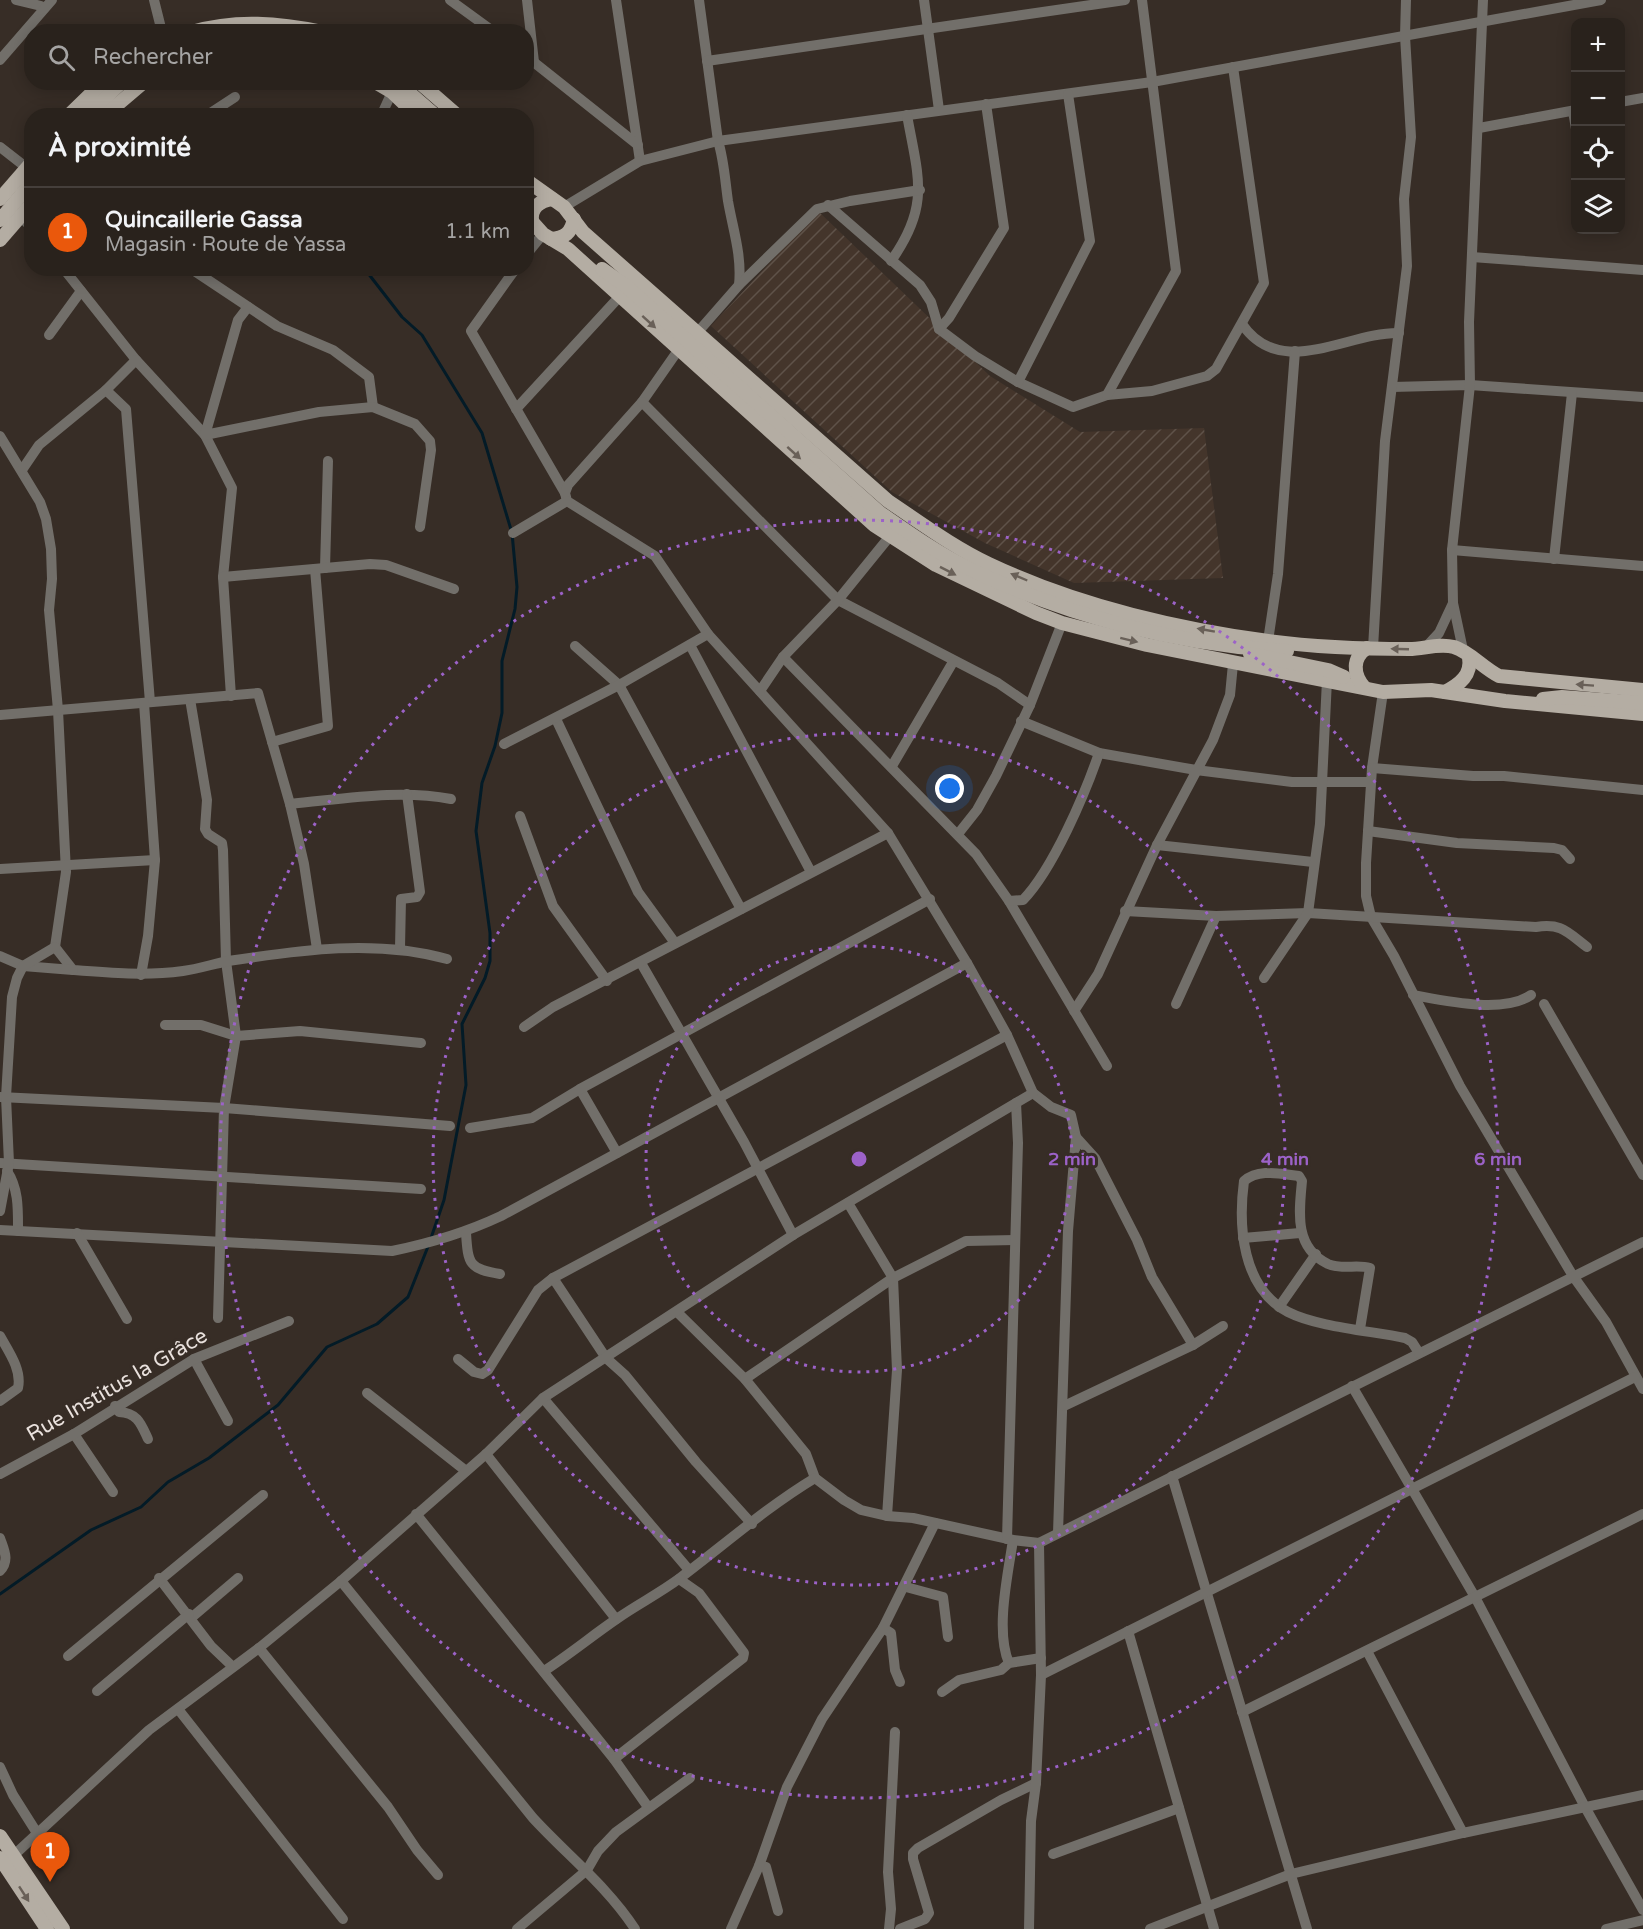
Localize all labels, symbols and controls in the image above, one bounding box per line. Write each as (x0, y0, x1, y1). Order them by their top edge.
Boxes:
map controls (1571, 18, 1625, 234)
button: + (1571, 18, 1625, 72)
search box (24, 24, 534, 90)
icon: search (45, 41, 78, 74)
text: Rechercher (93, 44, 213, 70)
button: − (1571, 72, 1625, 126)
button: locate (1571, 126, 1625, 180)
text: À proximité (48, 132, 191, 163)
button: layers (1571, 180, 1625, 234)
text: Quincaillerie Gassa (105, 207, 303, 233)
text: 1 (61, 220, 74, 244)
text: 1.1 km (445, 220, 510, 244)
text: Magasin · Route de Yassa (105, 233, 346, 257)
one-way arrow (641, 315, 656, 328)
one-way arrow (786, 446, 801, 460)
one-way arrow (939, 566, 956, 576)
one-way arrow (1010, 572, 1028, 582)
one-way arrow (1197, 625, 1216, 634)
one-way arrow (1120, 636, 1138, 646)
one-way arrow (1391, 644, 1410, 653)
one-way arrow (1575, 680, 1594, 690)
your location (935, 774, 964, 803)
text: 2 min (1048, 1148, 1096, 1170)
text: 4 min (1261, 1148, 1309, 1170)
text: 6 min (1474, 1148, 1522, 1170)
centre of rings (849, 1149, 869, 1169)
street label: Rue Institus la Grâce (22, 1323, 212, 1447)
pin: 1 (31, 1832, 70, 1882)
one-way arrow (18, 1885, 29, 1902)

